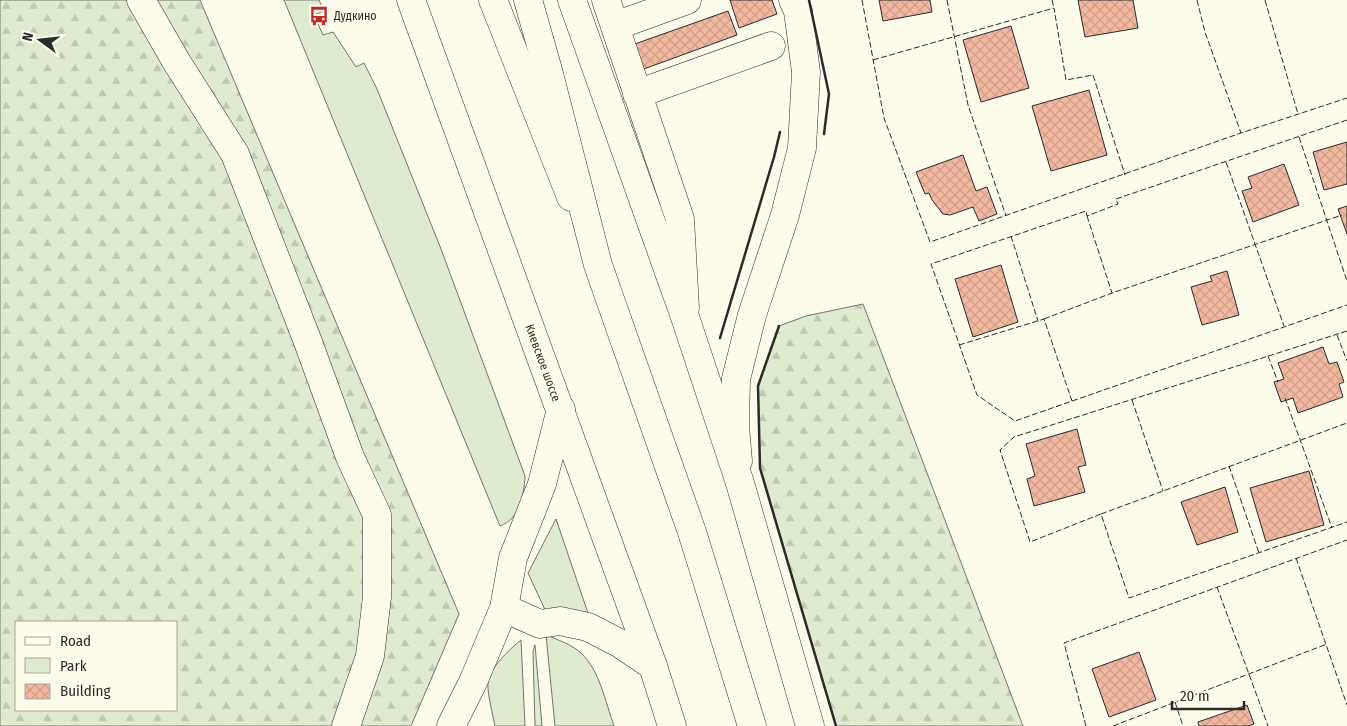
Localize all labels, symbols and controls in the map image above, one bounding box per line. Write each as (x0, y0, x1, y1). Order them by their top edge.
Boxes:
bus stop icon: Дудкино (308, 5, 330, 27)
place label: Дудкино (333, 9, 377, 23)
north arrow (15, 15, 65, 65)
text: N (19, 31, 37, 43)
street label: Киевское шоссе (522, 322, 563, 403)
legend (15, 621, 178, 711)
text: Road (60, 632, 91, 650)
text: Park (60, 657, 87, 675)
scale bar (1172, 678, 1244, 710)
text: Building (60, 682, 111, 700)
text: 20 m (1180, 687, 1210, 705)

